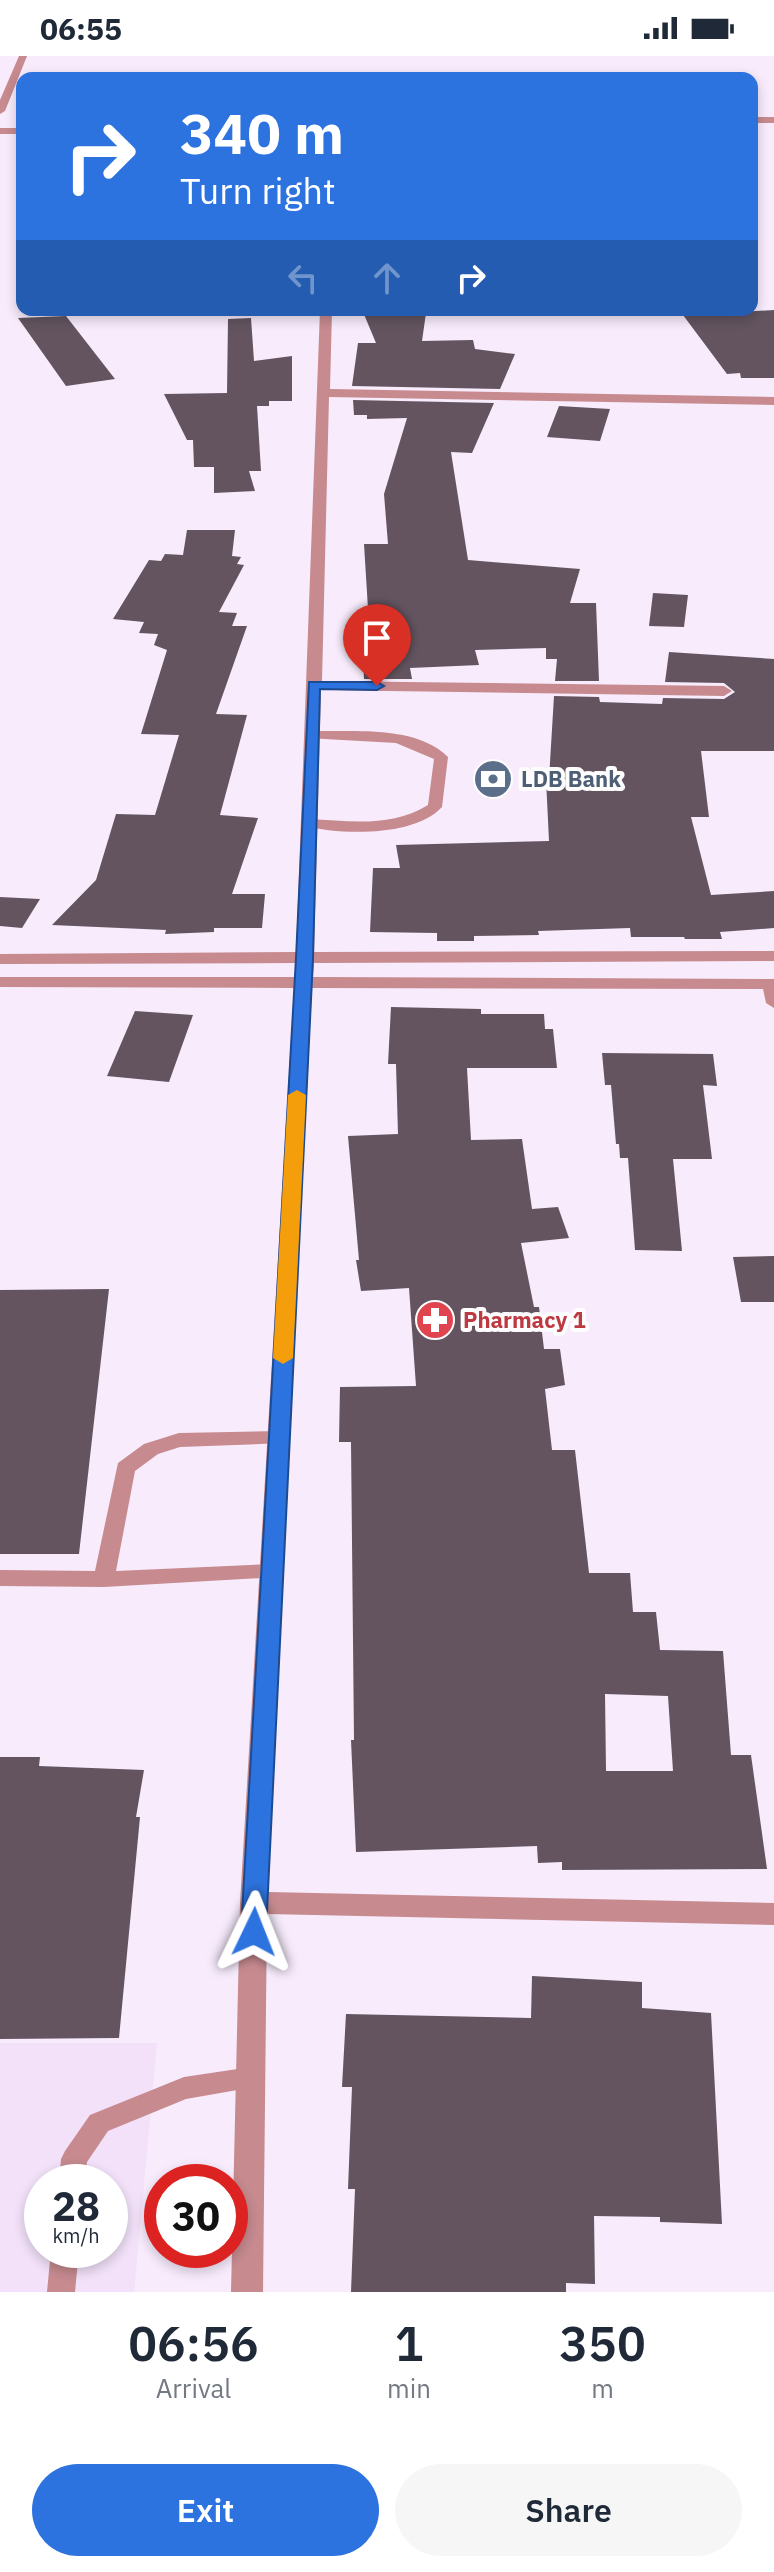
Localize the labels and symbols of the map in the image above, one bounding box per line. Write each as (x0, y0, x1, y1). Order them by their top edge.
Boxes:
pin (343, 604, 411, 686)
bank icon: LDB Bank (472, 758, 514, 800)
place label: LDB Bank (521, 764, 621, 793)
pharmacy icon: Pharmacy 1 (414, 1299, 456, 1341)
place label: Pharmacy 1 (463, 1305, 586, 1334)
position arrow (212, 1890, 296, 1974)
speed limit sign: 30 (144, 2164, 248, 2268)

